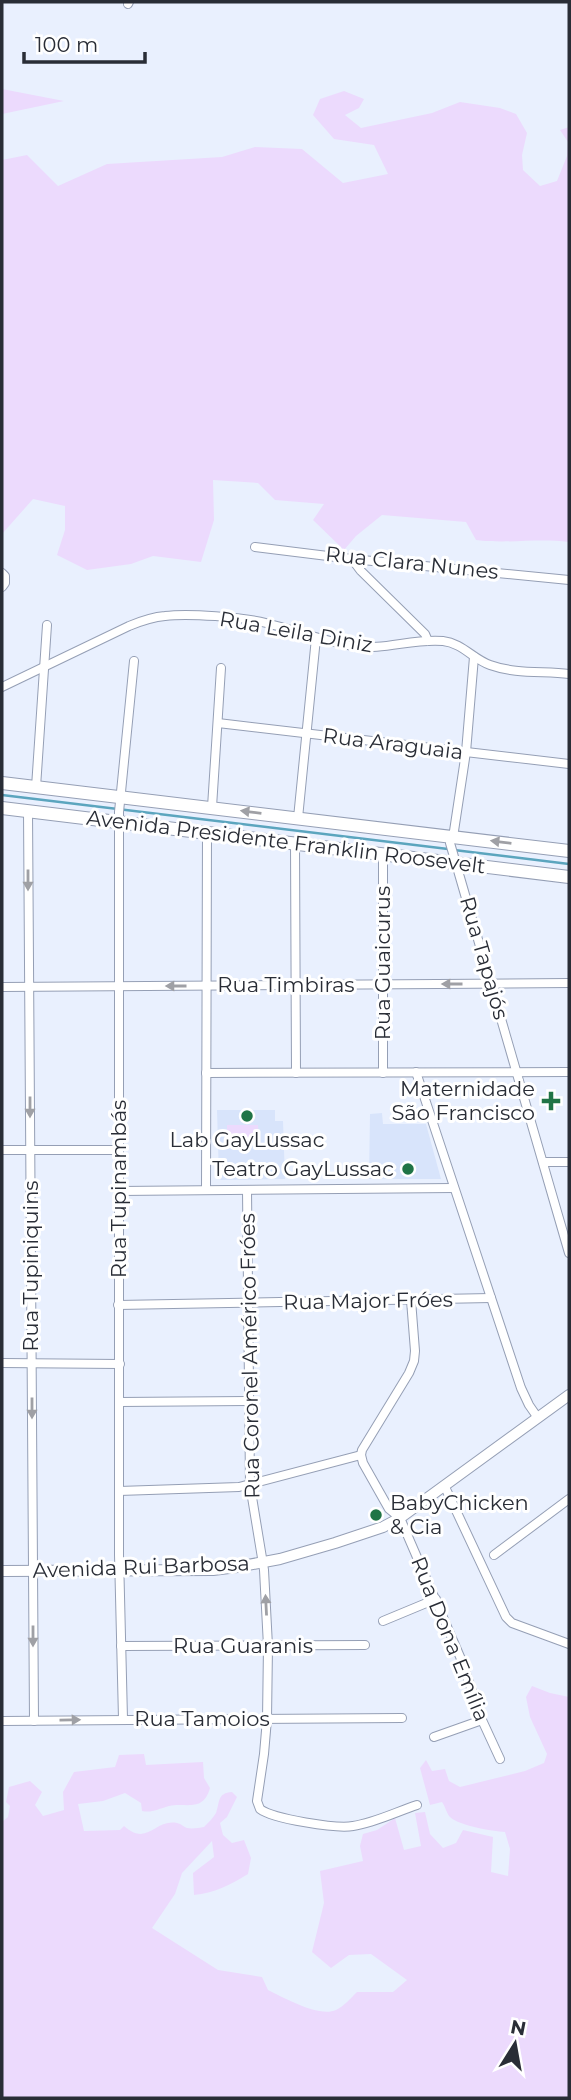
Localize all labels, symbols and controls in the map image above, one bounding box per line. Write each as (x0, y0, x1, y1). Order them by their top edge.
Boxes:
scale bar (24, 21, 145, 65)
text: 100 m (35, 32, 98, 57)
street label: Rua Clara Nunes (324, 541, 500, 584)
street label: Rua Leila Diniz (218, 606, 375, 657)
street label: Rua Araguaia (321, 722, 465, 765)
street label: Avenida Presidente Franklin Roosevelt (85, 805, 487, 878)
one-way arrow (240, 807, 262, 818)
one-way arrow (490, 837, 512, 848)
one-way arrow (22, 869, 34, 891)
street label: Rua Guaicurus (370, 886, 395, 1040)
street label: Rua Tapajós (455, 893, 514, 1022)
street label: Rua Timbiras (217, 972, 355, 997)
one-way arrow (441, 978, 463, 990)
one-way arrow (164, 980, 186, 992)
place label: Maternidade São Francisco (391, 1076, 535, 1125)
marker: Maternidade São Francisco (541, 1091, 561, 1111)
one-way arrow (24, 1096, 36, 1118)
street label: Rua Tupinambás (106, 1100, 131, 1278)
marker: Lab GayLussac (239, 1108, 255, 1124)
place label: Lab GayLussac (169, 1127, 325, 1152)
place label: Teatro GayLussac (212, 1156, 394, 1181)
marker: Teatro GayLussac (400, 1161, 416, 1177)
street label: Rua Tupiniquins (18, 1180, 43, 1352)
street label: Rua Coronel Américo Fróes (235, 1213, 264, 1499)
street label: Rua Major Fróes (283, 1287, 453, 1314)
one-way arrow (26, 1397, 38, 1419)
place label: BabyChicken & Cia (390, 1490, 529, 1539)
marker: BabyChicken & Cia (368, 1507, 384, 1523)
street label: Avenida Rui Barbosa (32, 1550, 250, 1583)
street label: Rua Dona Emília (406, 1553, 495, 1725)
one-way arrow (260, 1593, 271, 1615)
one-way arrow (27, 1625, 39, 1647)
street label: Rua Guaranis (173, 1633, 313, 1658)
street label: Rua Tamoios (134, 1706, 270, 1731)
one-way arrow (59, 1714, 81, 1726)
north arrow (480, 2009, 550, 2079)
text: N (508, 2015, 528, 2041)

